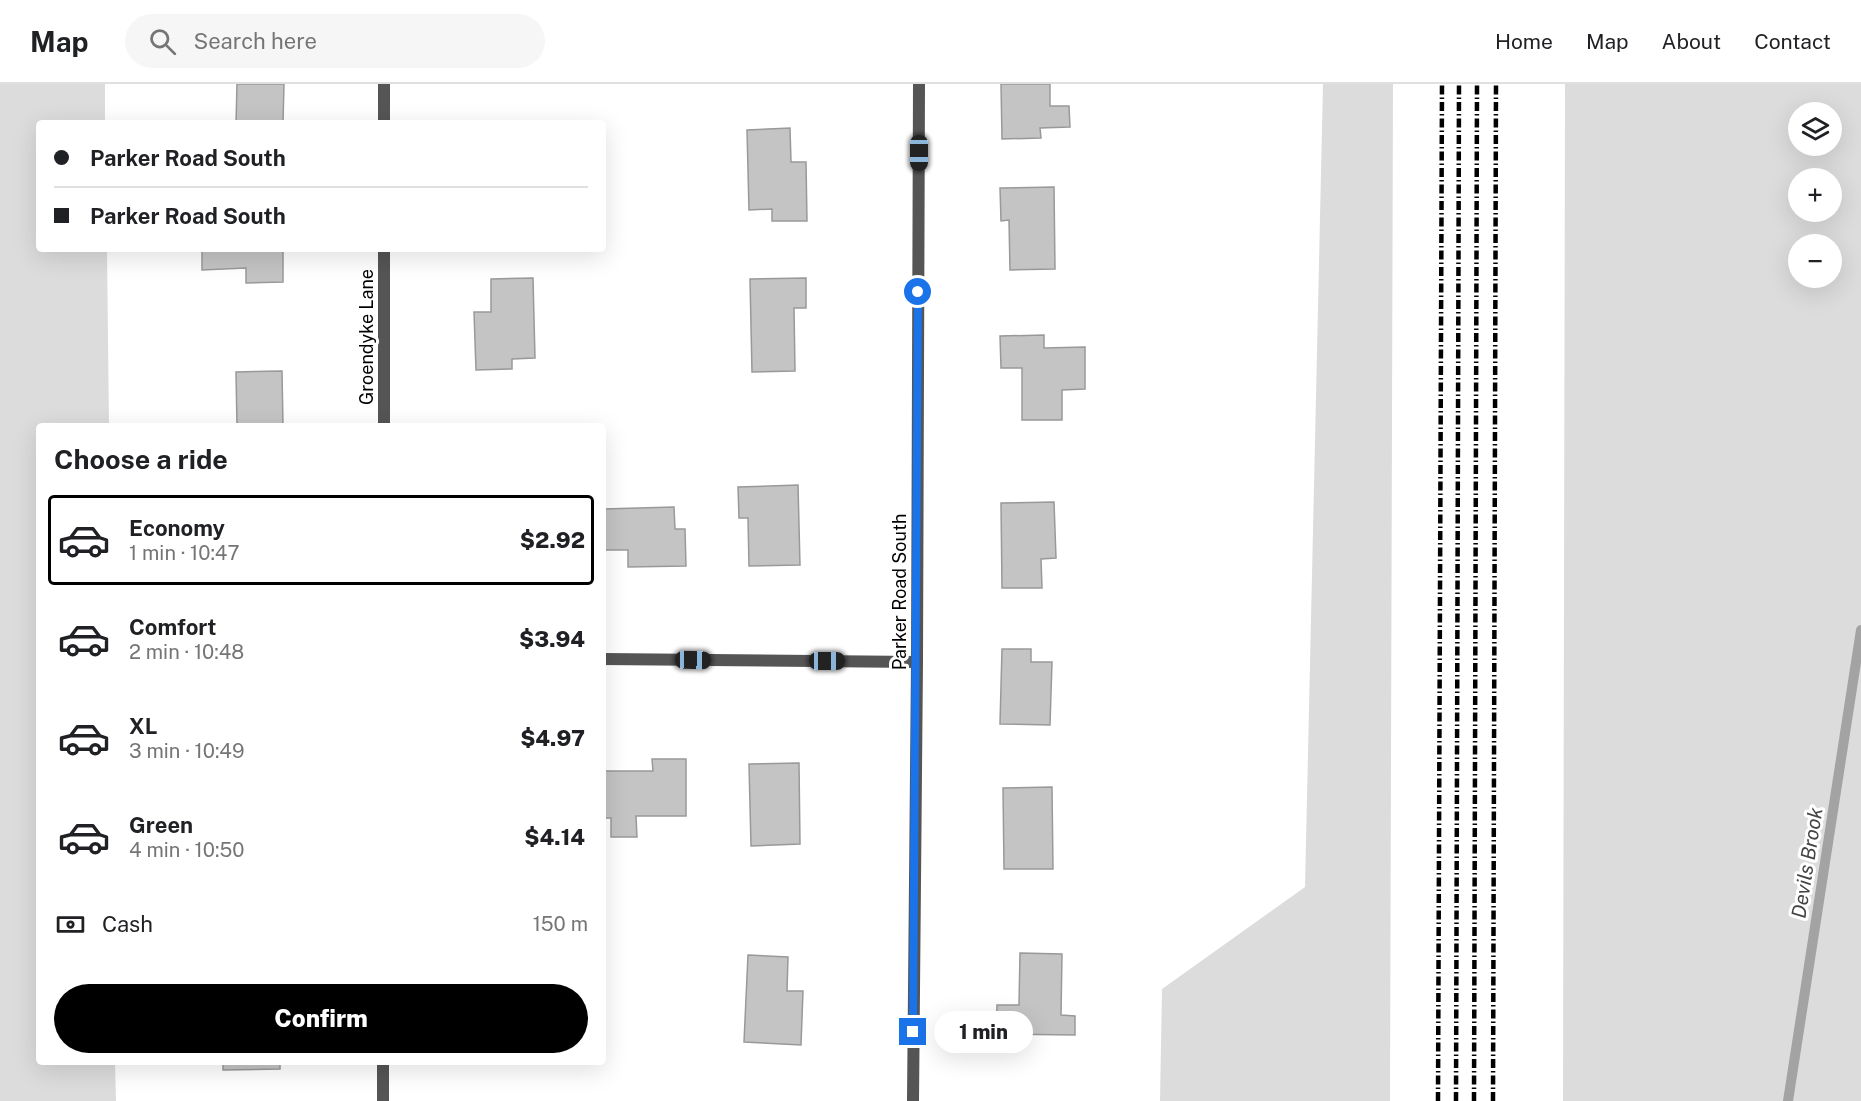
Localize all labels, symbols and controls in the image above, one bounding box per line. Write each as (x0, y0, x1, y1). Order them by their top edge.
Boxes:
search box (125, 14, 545, 68)
text: Map (30, 25, 89, 58)
icon: search (146, 25, 179, 58)
text: Search here (194, 28, 317, 54)
text: Home (1495, 29, 1553, 54)
text: Map (1586, 29, 1629, 54)
text: About (1662, 29, 1721, 54)
text: Contact (1754, 29, 1831, 54)
map controls (1788, 102, 1842, 288)
button: layers (1788, 102, 1842, 156)
car (910, 135, 928, 171)
text: Parker Road South (90, 145, 286, 171)
button: + (1788, 168, 1842, 222)
text: Parker Road South (90, 203, 286, 229)
button: − (1788, 234, 1842, 288)
street label: Groendyke Lane (356, 269, 377, 405)
route start (904, 278, 931, 305)
text: Choose a ride (54, 443, 228, 475)
icon: car (57, 513, 111, 567)
street label: Parker Road South (889, 514, 910, 670)
text: Economy (129, 515, 225, 541)
text: $2.92 (520, 527, 585, 553)
text: 1 min · 10:47 (129, 541, 239, 565)
icon: car (57, 612, 111, 666)
text: Comfort (129, 614, 216, 640)
text: $3.94 (519, 626, 585, 652)
text: 2 min · 10:48 (129, 640, 244, 664)
car (675, 651, 711, 669)
car (809, 652, 845, 670)
icon: car (57, 711, 111, 765)
text: XL (129, 713, 157, 739)
text: $4.97 (520, 725, 585, 751)
text: 3 min · 10:49 (129, 739, 244, 763)
water label: Devils Brook (1786, 806, 1828, 920)
icon: car (57, 810, 111, 864)
text: Green (129, 812, 193, 838)
text: $4.14 (524, 824, 585, 850)
text: 4 min · 10:50 (129, 838, 244, 862)
icon: cash (54, 908, 87, 941)
text: Cash (102, 911, 153, 937)
text: 150 m (533, 912, 588, 936)
button: Confirm (54, 984, 588, 1053)
callout: 1 min (934, 1011, 1033, 1053)
route end (899, 1018, 926, 1045)
text: 1 min (959, 1020, 1008, 1044)

